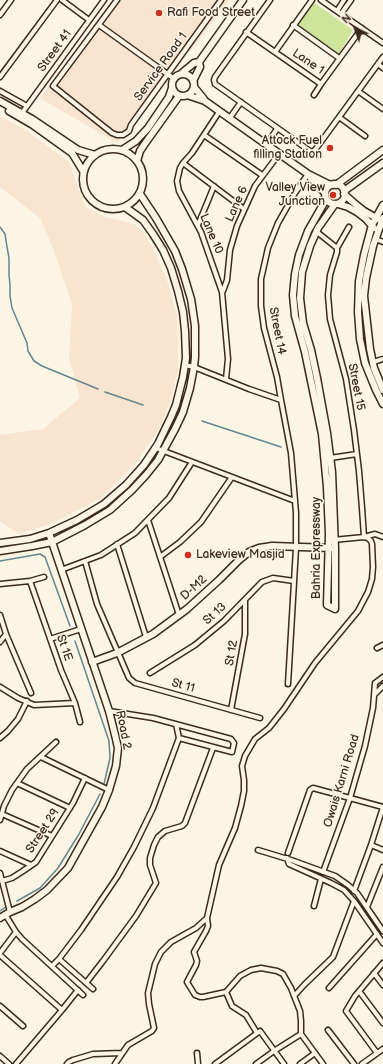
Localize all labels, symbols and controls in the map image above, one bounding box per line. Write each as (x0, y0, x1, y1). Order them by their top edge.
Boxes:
place label: Rafi Food Street (167, 6, 255, 20)
marker: Rafi Food Street (154, 8, 164, 18)
north arrow (335, 8, 375, 48)
text: N (339, 11, 354, 26)
street label: Street 41 (35, 27, 75, 75)
street label: Service Road 1 (131, 30, 191, 104)
street label: Lane 1 (289, 46, 327, 78)
place label: Attock Fuel filling Station (254, 134, 322, 162)
marker: Attock Fuel filling Station (325, 143, 335, 153)
place label: Valley View Junction (265, 181, 325, 209)
street label: Lane 6 (223, 184, 251, 224)
marker: Valley View Junction (328, 190, 338, 200)
street label: Lane 10 (196, 212, 226, 256)
street label: Street 14 (265, 306, 289, 356)
street label: Street 15 (344, 362, 368, 412)
street label: Bahria Expressway (310, 497, 324, 599)
place label: Lakeview Masjid (196, 548, 285, 562)
marker: Lakeview Masjid (183, 550, 193, 560)
street label: D-M2 (178, 572, 210, 604)
street label: St 13 (200, 600, 230, 628)
street label: St 1E (53, 633, 75, 663)
street label: St 12 (223, 639, 241, 667)
street label: St 11 (170, 676, 196, 696)
street label: Road 2 (112, 709, 134, 751)
street label: Owais Karni Road (321, 733, 363, 829)
street label: Street 29 (23, 806, 63, 856)

